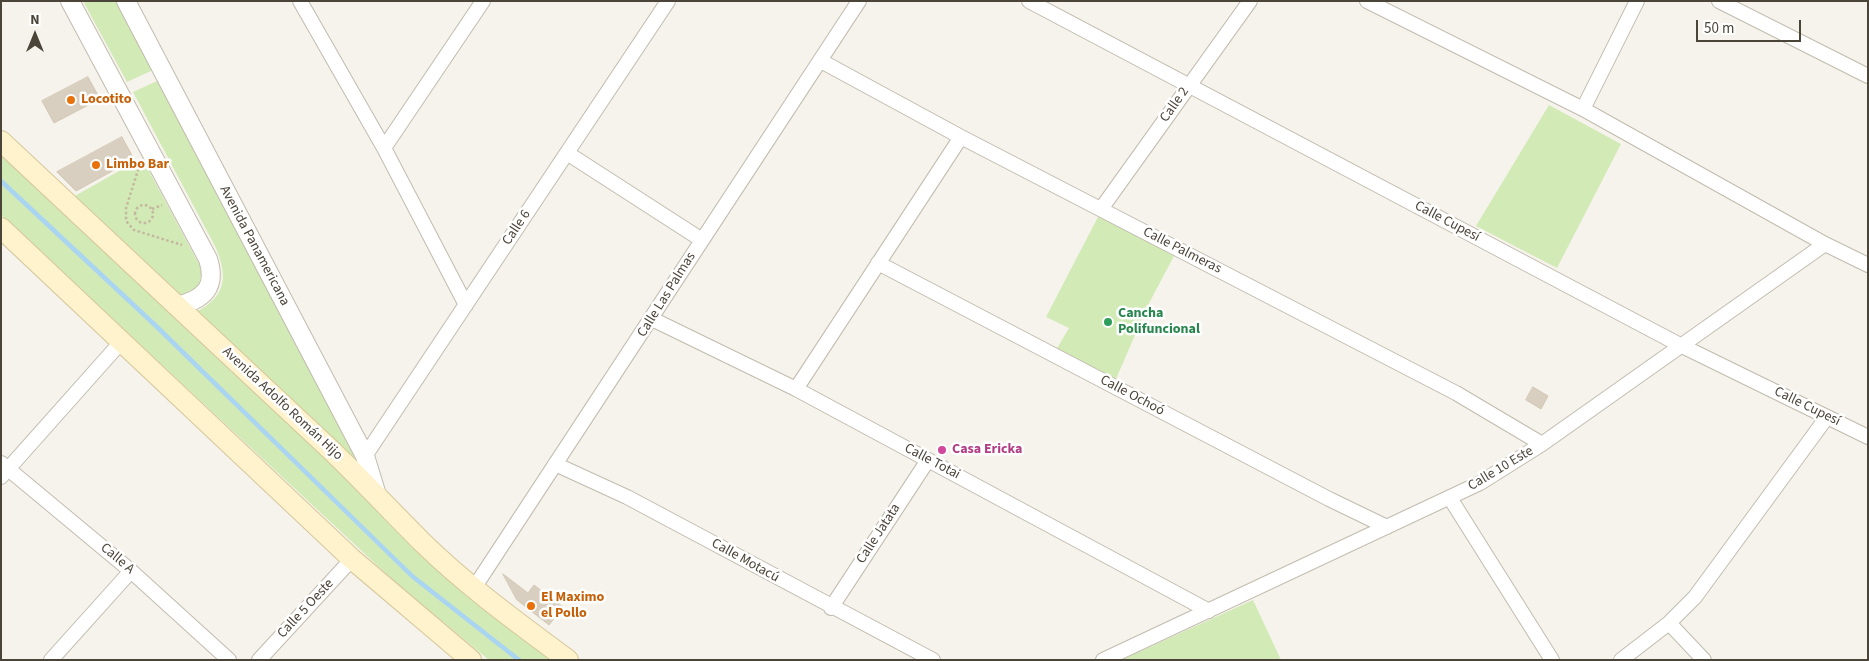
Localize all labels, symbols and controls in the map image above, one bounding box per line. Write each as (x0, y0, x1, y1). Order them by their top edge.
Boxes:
north arrow (10, 10, 60, 60)
text: N (30, 10, 40, 30)
scale bar (1699, 10, 1804, 42)
text: 50 m (1704, 18, 1734, 39)
street label: Calle 2 (1157, 84, 1193, 126)
place label: Locotito (81, 92, 131, 108)
marker: Locotito (65, 94, 77, 106)
place label: Limbo Bar (106, 157, 169, 173)
marker: Limbo Bar (90, 159, 102, 171)
street label: Avenida Panamericana (215, 183, 293, 309)
street label: Calle Cupesí (1412, 198, 1482, 246)
street label: Calle 6 (499, 207, 535, 249)
street label: Calle Palmeras (1140, 224, 1224, 278)
street label: Calle Las Palmas (634, 249, 700, 341)
place label: Cancha Polifuncional (1118, 306, 1200, 338)
marker: Cancha Polifuncional (1102, 316, 1114, 328)
street label: Avenida Adolfo Román Hijo (218, 344, 346, 464)
street label: Calle Ochoó (1097, 372, 1167, 420)
street label: Calle Cupesí (1771, 384, 1843, 430)
street label: Calle Totai (901, 440, 963, 484)
place label: Casa Ericka (952, 442, 1022, 458)
street label: Calle 10 Este (1465, 443, 1537, 495)
marker: Casa Ericka (936, 444, 948, 456)
street label: Calle Jatata (853, 501, 905, 567)
street label: Calle Motacú (708, 535, 782, 587)
street label: Calle A (96, 540, 138, 578)
street label: Calle 5 Oeste (274, 576, 338, 642)
place label: El Maximo el Pollo (541, 590, 604, 622)
marker: El Maximo el Pollo (525, 600, 537, 612)

